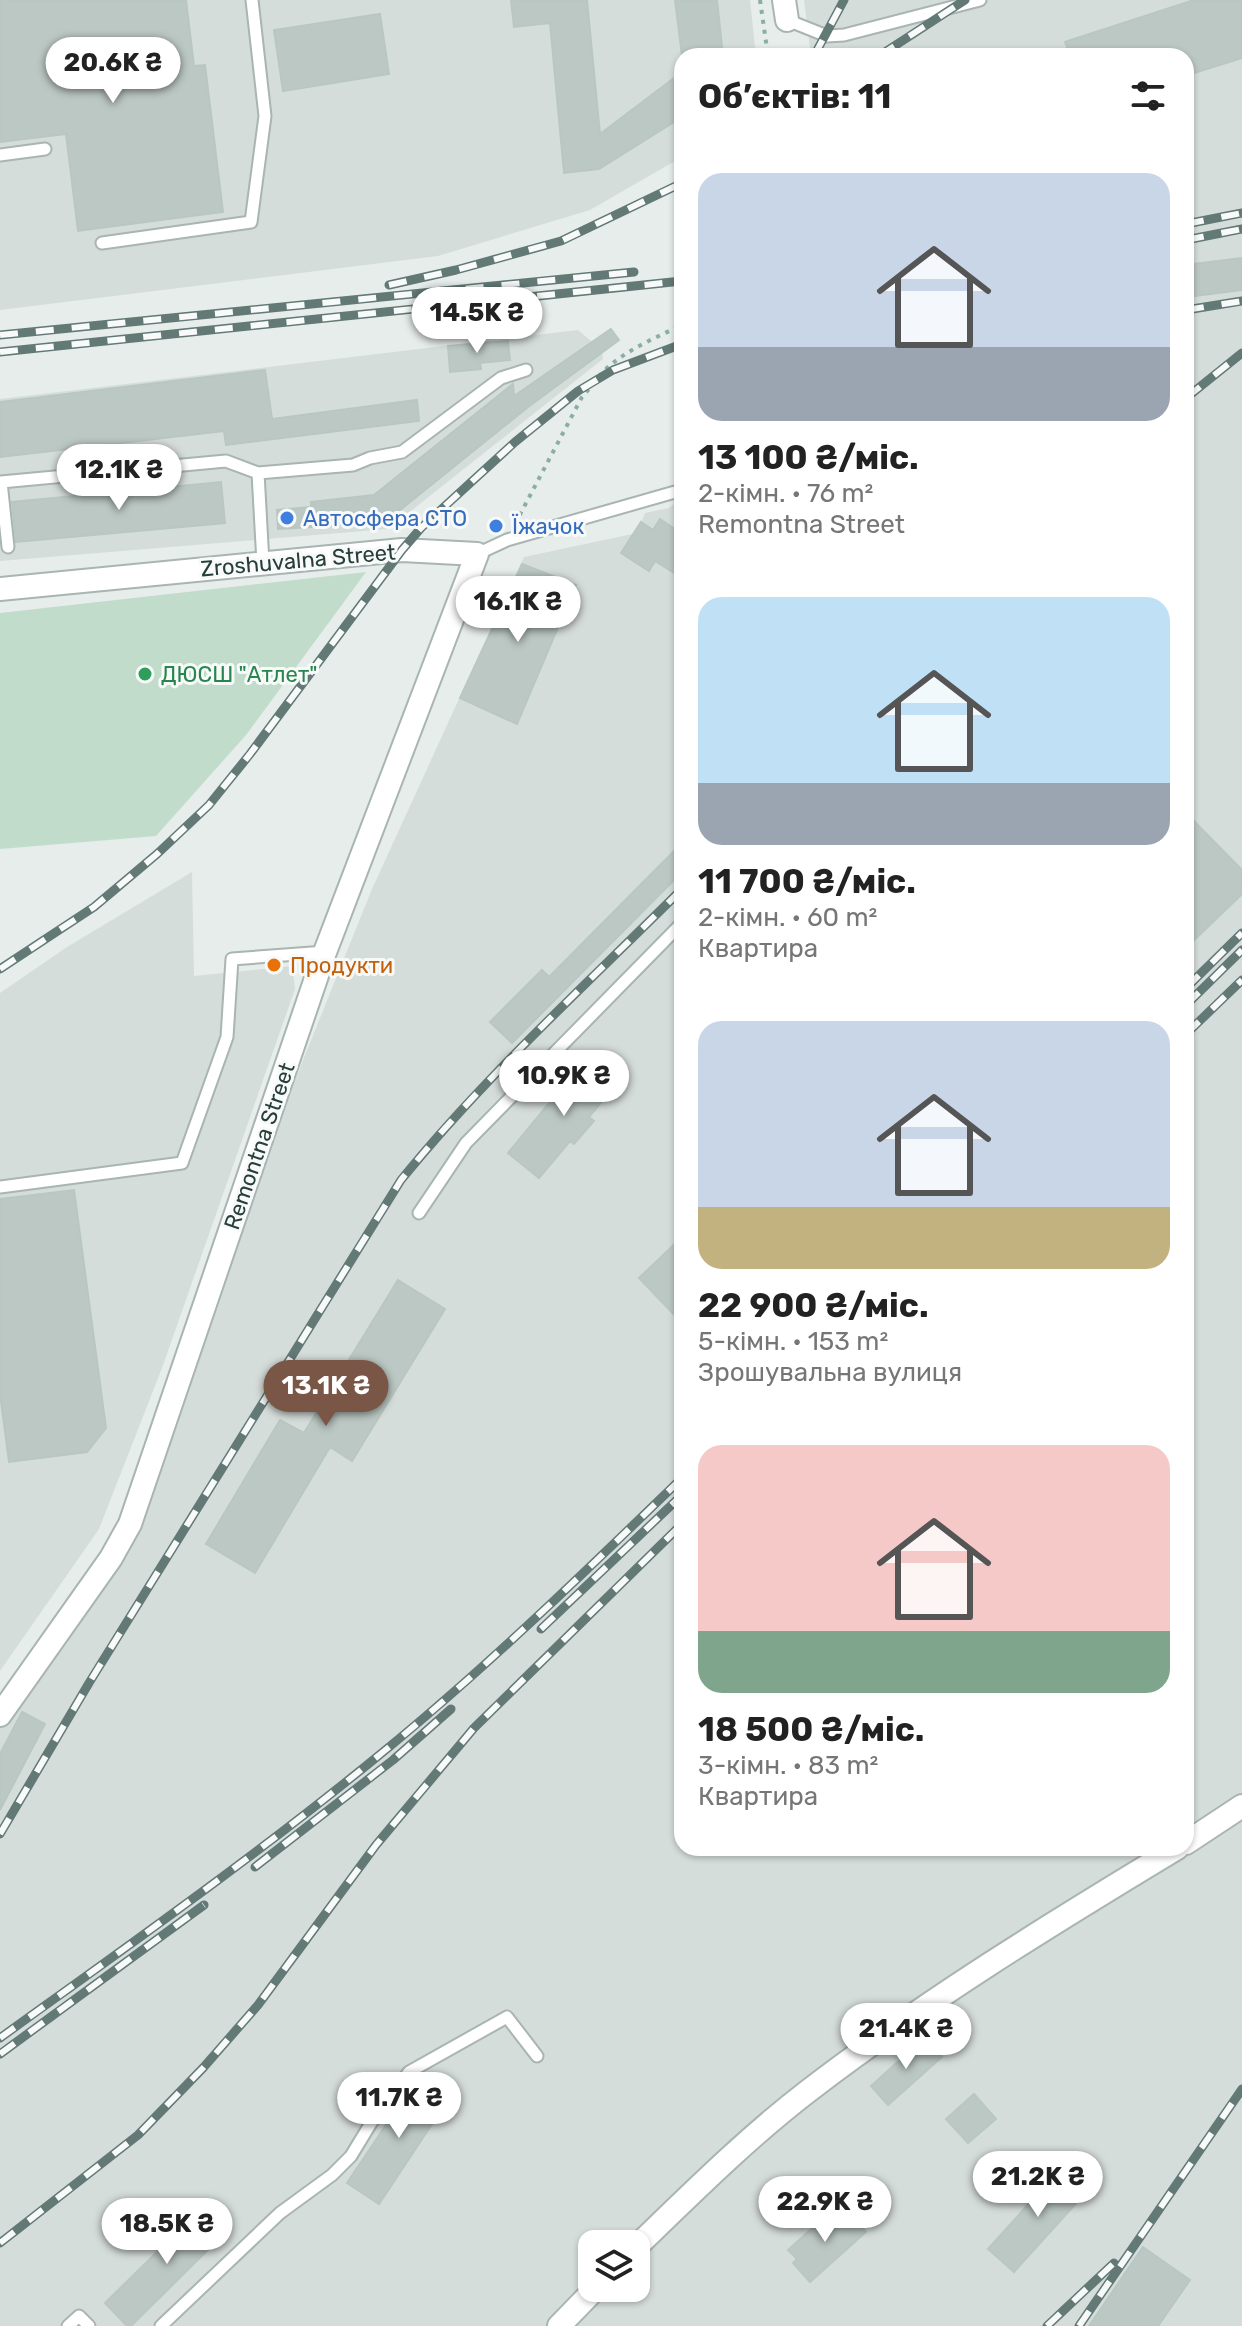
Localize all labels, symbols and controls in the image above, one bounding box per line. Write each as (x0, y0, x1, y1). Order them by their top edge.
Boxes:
pin: 20.6K ₴ (39, 37, 187, 105)
text: 20.6K ₴ (64, 47, 162, 78)
icon: filters (1126, 74, 1170, 118)
text: Об’єктів: 11 (698, 76, 892, 117)
icon: home (862, 225, 1006, 369)
pin: 14.5K ₴ (403, 287, 551, 355)
text: 14.5K ₴ (430, 297, 524, 328)
text: 13 100 ₴/міс. (698, 437, 919, 478)
pin: 12.1K ₴ (45, 444, 193, 512)
text: 12.1K ₴ (75, 454, 163, 485)
text: 2-кімн. · 76 m² (698, 478, 873, 509)
place label: Автосфера СТО (303, 505, 467, 532)
marker: Автосфера СТО (278, 509, 296, 527)
text: Remontna Street (698, 509, 905, 540)
place label: Їжачок (512, 513, 584, 540)
marker: Їжачок (487, 517, 505, 535)
street label: Zroshuvalna Street (200, 538, 397, 582)
pin: 16.1K ₴ (444, 576, 592, 644)
text: 16.1K ₴ (474, 586, 562, 617)
icon: home (862, 649, 1006, 793)
place label: ДЮСШ "Атлет" (161, 661, 317, 688)
marker: ДЮСШ "Атлет" (136, 665, 154, 683)
text: 11 700 ₴/міс. (698, 861, 916, 902)
text: 2-кімн. · 60 m² (698, 902, 877, 933)
text: Квартира (698, 933, 818, 964)
place label: Продукти (290, 952, 393, 979)
marker: Продукти (265, 956, 283, 974)
pin: 10.9K ₴ (490, 1050, 638, 1118)
street label: Remontna Street (218, 1059, 301, 1233)
text: 10.9K ₴ (517, 1060, 611, 1091)
icon: home (862, 1073, 1006, 1217)
text: 22 900 ₴/міс. (698, 1285, 929, 1326)
text: 5-кімн. · 153 m² (698, 1326, 888, 1357)
text: Зрошувальна вулиця (698, 1357, 962, 1388)
pin: 13.1K ₴ (252, 1360, 400, 1428)
text: 13.1K ₴ (282, 1370, 370, 1401)
icon: home (862, 1497, 1006, 1641)
text: 18 500 ₴/міс. (698, 1709, 924, 1750)
text: 3-кімн. · 83 m² (698, 1750, 878, 1781)
text: Квартира (698, 1781, 818, 1812)
pin: 21.4K ₴ (832, 2003, 980, 2071)
text: 21.4K ₴ (858, 2013, 954, 2044)
pin: 11.7K ₴ (325, 2072, 473, 2140)
text: 11.7K ₴ (355, 2082, 443, 2113)
pin: 21.2K ₴ (964, 2151, 1112, 2219)
text: 21.2K ₴ (991, 2161, 1085, 2192)
pin: 22.9K ₴ (751, 2176, 899, 2244)
text: 22.9K ₴ (776, 2186, 874, 2217)
pin: 18.5K ₴ (93, 2198, 241, 2266)
text: 18.5K ₴ (120, 2208, 214, 2239)
map controls (578, 2230, 650, 2302)
button: layers (578, 2230, 650, 2302)

